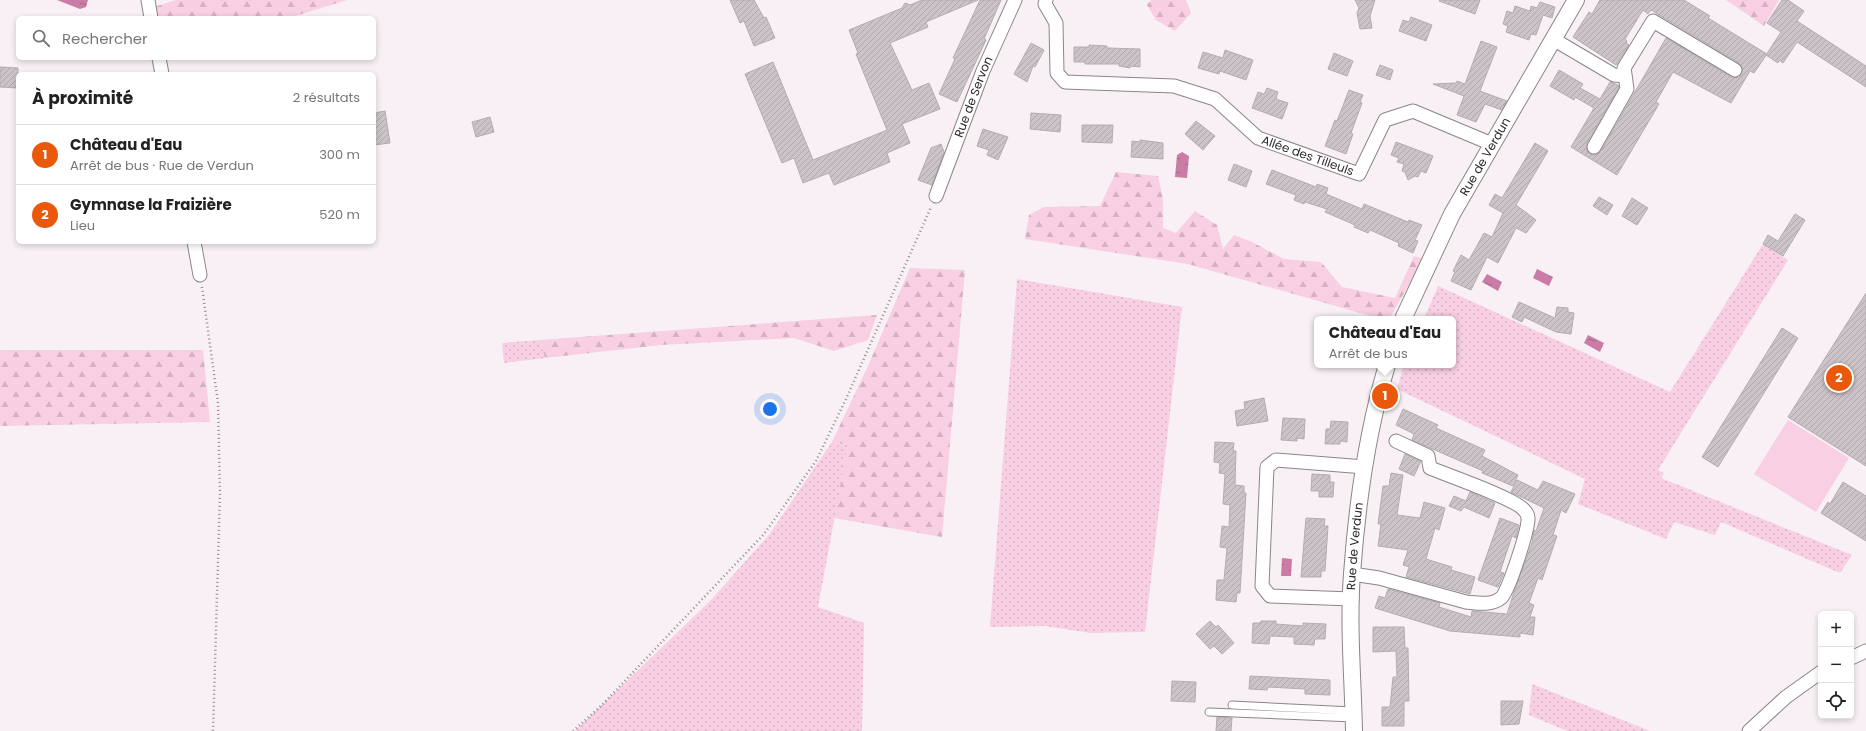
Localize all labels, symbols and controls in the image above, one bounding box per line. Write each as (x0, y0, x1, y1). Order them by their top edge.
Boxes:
search box (16, 16, 376, 60)
icon: search (30, 27, 52, 49)
text: Rechercher (62, 28, 148, 49)
street label: Rue de Servon (950, 53, 997, 140)
text: À proximité (32, 86, 133, 110)
text: 2 résultats (293, 88, 360, 107)
street label: Rue de Verdun (1455, 114, 1514, 199)
street label: Allée des Tilleuls (1259, 131, 1356, 180)
text: Château d'Eau (70, 134, 182, 155)
text: 1 (43, 145, 47, 164)
text: 300 m (319, 145, 360, 164)
text: Arrêt de bus · Rue de Verdun (70, 156, 254, 175)
text: Gymnase la Fraizière (70, 194, 232, 215)
text: 2 (41, 205, 49, 224)
text: 520 m (319, 205, 360, 224)
text: Lieu (70, 216, 95, 235)
popup (1314, 316, 1456, 368)
text: Château d'Eau (1329, 322, 1441, 343)
text: Arrêt de bus (1329, 344, 1408, 363)
pin: 2 (1826, 363, 1852, 393)
pin: 1 (1372, 381, 1398, 411)
your location (760, 399, 780, 419)
street label: Rue de Verdun (1342, 501, 1367, 590)
map controls (1818, 611, 1854, 719)
button: + (1818, 611, 1854, 647)
button: − (1818, 647, 1854, 683)
button: locate (1818, 683, 1854, 719)

